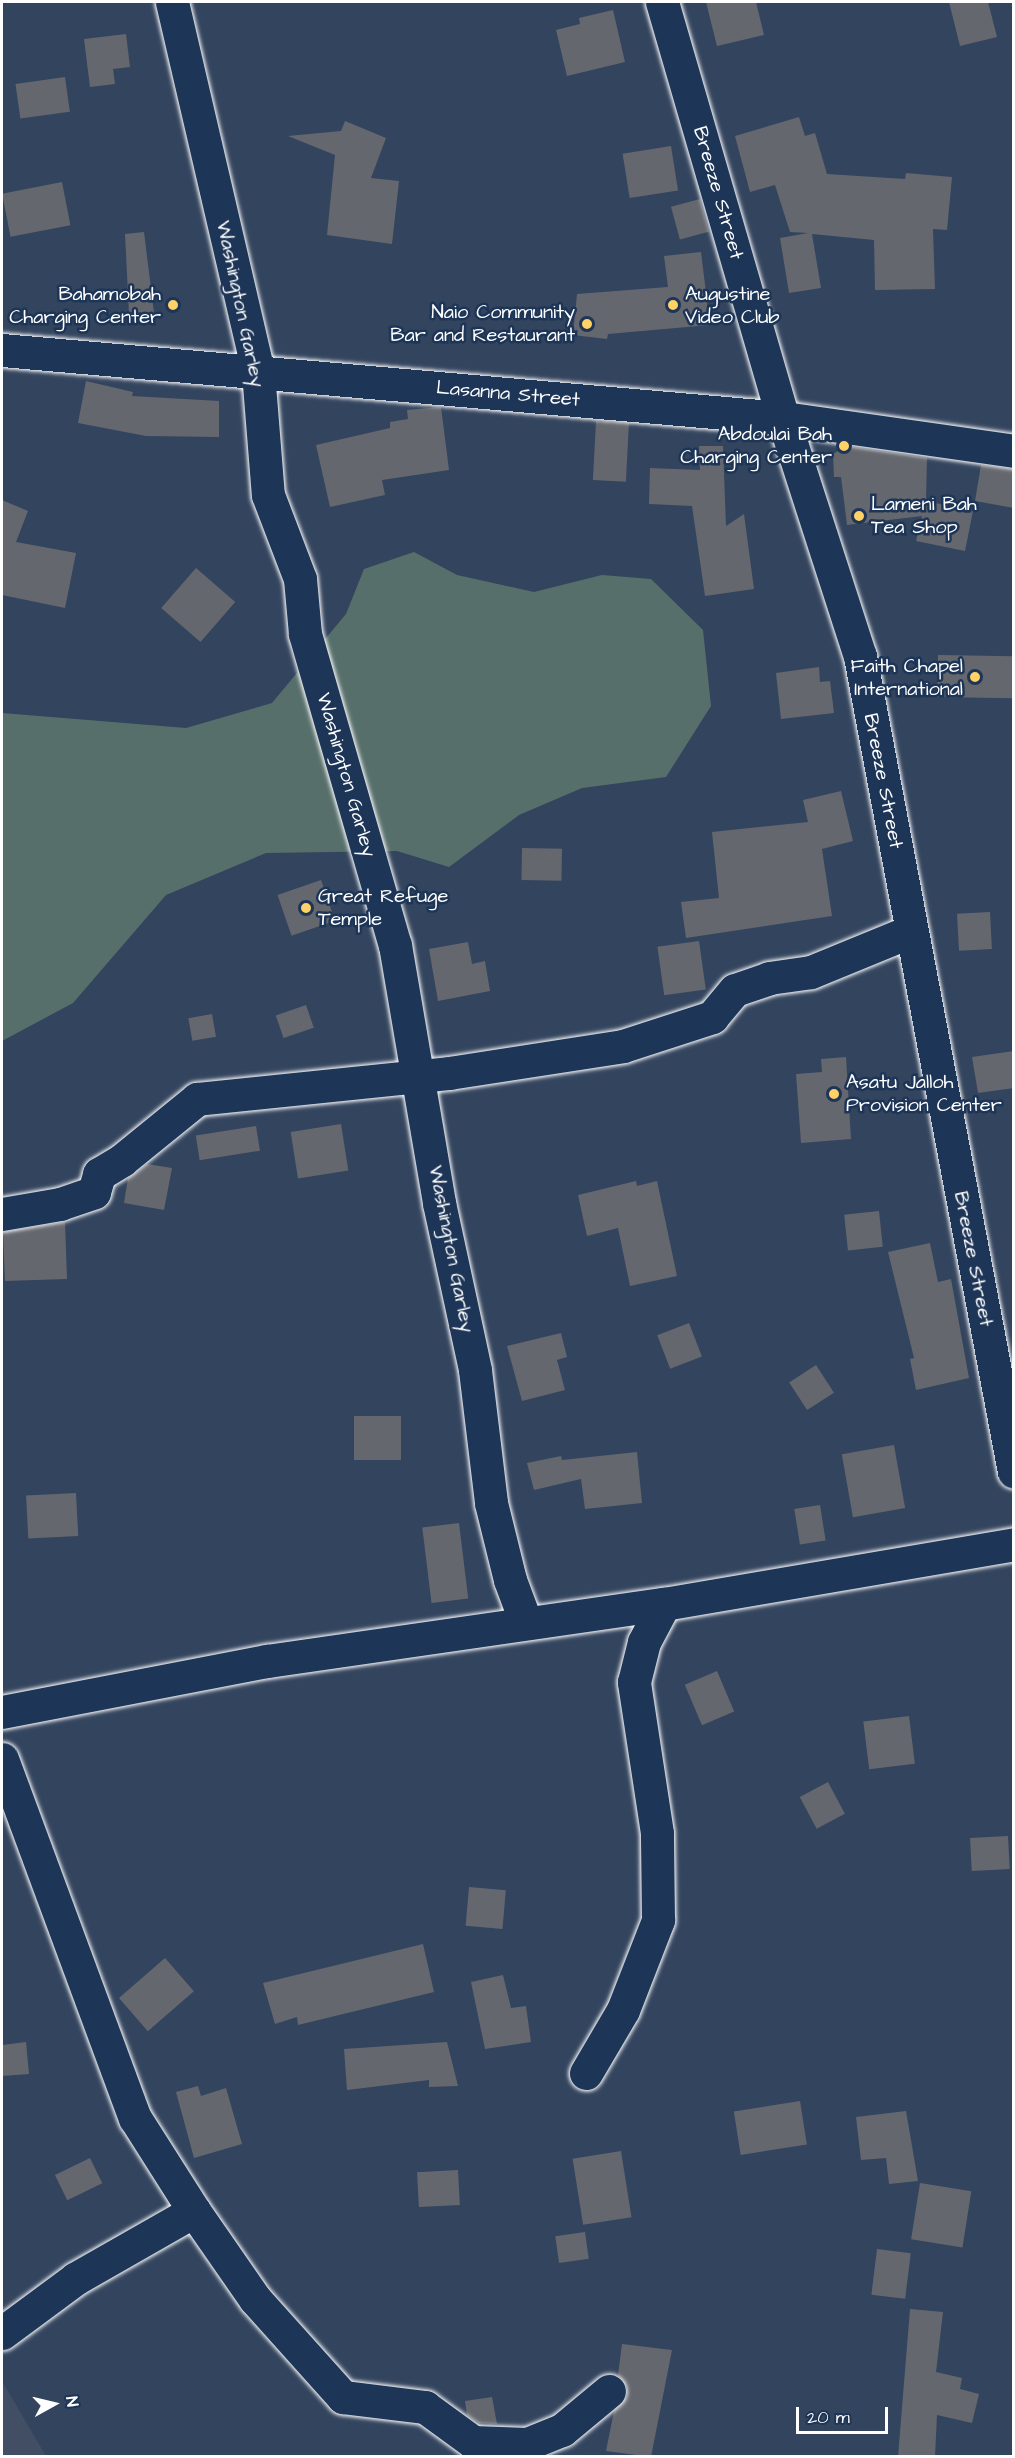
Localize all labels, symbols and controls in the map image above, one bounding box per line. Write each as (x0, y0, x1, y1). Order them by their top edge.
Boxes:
street label: Breeze Street (688, 124, 748, 262)
street label: Washington Garley (211, 219, 269, 389)
place label: Bahamobah Charging Center (9, 282, 161, 329)
place label: Augustine Video Club (685, 282, 780, 329)
marker: Bahamobah Charging Center (166, 298, 180, 312)
marker: Augustine Video Club (666, 298, 680, 312)
place label: Naio Community Bar and Restaurant (390, 300, 575, 347)
marker: Naio Community Bar and Restaurant (580, 317, 594, 331)
street label: Lasanna Street (435, 376, 581, 412)
place label: Abdoulai Bah Charging Center (680, 422, 832, 469)
marker: Abdoulai Bah Charging Center (837, 439, 851, 453)
place label: Lameni Bah Tea Shop (871, 492, 977, 539)
marker: Lameni Bah Tea Shop (852, 509, 866, 523)
place label: Faith Chapel International (851, 654, 963, 701)
marker: Faith Chapel International (968, 670, 982, 684)
street label: Washington Garley (311, 690, 381, 860)
street label: Breeze Street (858, 711, 908, 851)
place label: Great Refuge Temple (318, 885, 448, 932)
marker: Great Refuge Temple (299, 901, 313, 915)
place label: Asatu Jalloh Provision Center (846, 1070, 1002, 1117)
marker: Asatu Jalloh Provision Center (827, 1087, 841, 1101)
street label: Washington Garley (423, 1163, 479, 1335)
street label: Breeze Street (948, 1189, 998, 1329)
north arrow (24, 2374, 84, 2434)
text: N (60, 2395, 83, 2408)
scale bar (799, 2395, 890, 2433)
text: 20 m (807, 2405, 850, 2430)

